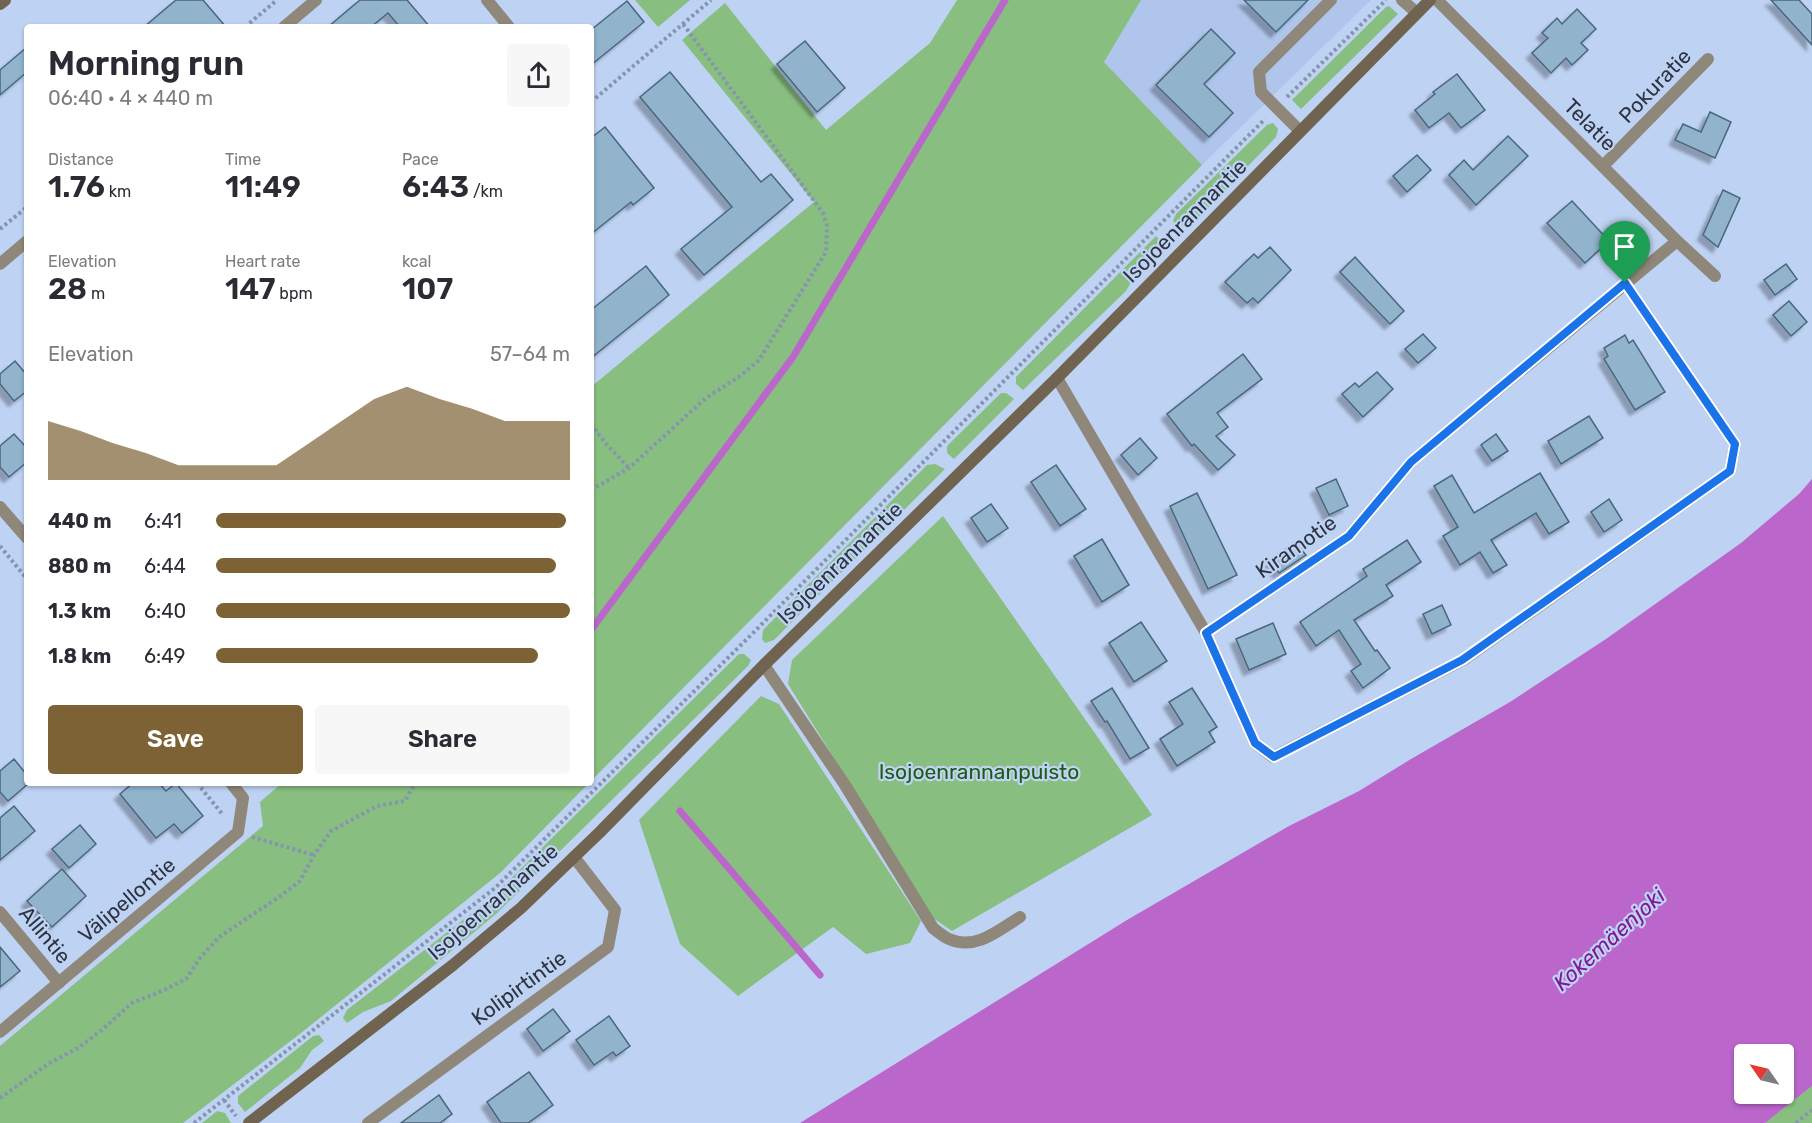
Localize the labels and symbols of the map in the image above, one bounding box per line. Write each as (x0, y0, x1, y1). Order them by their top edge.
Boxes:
street label: Pokuratie (1613, 43, 1696, 128)
street label: Telatie (1559, 93, 1622, 156)
street label: Isojoenrannantie (1118, 154, 1252, 288)
pin (1599, 221, 1650, 283)
street label: Isojoenrannantie (772, 497, 907, 629)
street label: Kiramotie (1251, 510, 1341, 583)
park label: Isojoenrannanpuisto (879, 759, 1079, 784)
street label: Isojoenrannantie (422, 838, 563, 965)
street label: Välipellontie (73, 852, 180, 947)
water label: Kokemäenjoki (1548, 882, 1671, 997)
street label: Allintie (14, 901, 76, 968)
street label: Kolipirtintie (467, 945, 571, 1030)
north arrow (1734, 1044, 1794, 1104)

